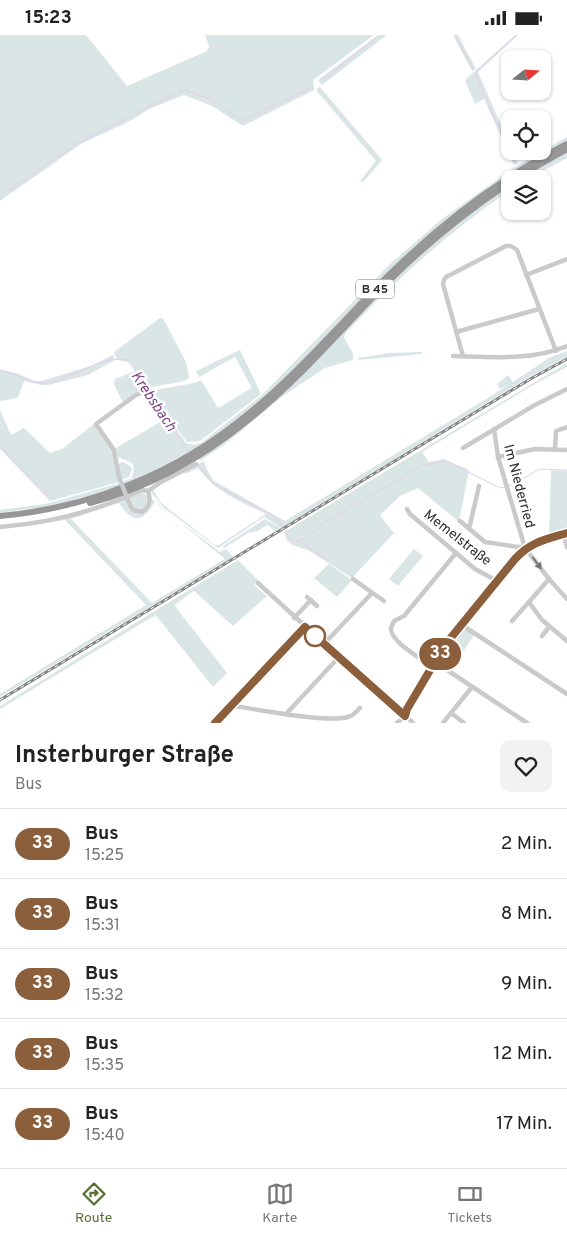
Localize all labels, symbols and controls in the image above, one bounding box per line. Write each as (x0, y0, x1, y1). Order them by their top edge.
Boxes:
text: 15:23 (25, 6, 72, 30)
north arrow (501, 50, 551, 100)
map controls (501, 50, 551, 220)
button: locate (501, 110, 551, 160)
button: layers (501, 170, 551, 220)
road number: B 45 (356, 279, 394, 299)
water label: Krebsbach (126, 368, 180, 436)
street label: Im Niederried (499, 443, 538, 530)
street label: Memelstraße (420, 506, 494, 570)
one-way arrow (532, 556, 542, 570)
unlabelled marker (304, 625, 326, 647)
line badge: 33 (418, 638, 462, 670)
text: 33 (429, 642, 451, 665)
button: heart (500, 740, 552, 792)
text: Insterburger Straße (15, 741, 234, 771)
text: Bus (15, 775, 42, 795)
text: Bus (85, 822, 119, 846)
text: 33 (32, 832, 53, 855)
text: 2 Min. (501, 832, 552, 856)
text: 15:25 (85, 846, 124, 866)
text: Bus (85, 892, 119, 916)
text: 33 (32, 902, 53, 925)
text: 8 Min. (501, 902, 552, 926)
text: 15:31 (85, 916, 120, 936)
text: Bus (85, 962, 119, 986)
text: 33 (32, 972, 53, 995)
text: 9 Min. (501, 972, 552, 996)
text: 15:32 (85, 986, 124, 1006)
text: Bus (85, 1032, 119, 1056)
text: 33 (32, 1042, 53, 1065)
text: 12 Min. (494, 1042, 552, 1066)
text: 15:35 (85, 1056, 124, 1076)
text: Bus (85, 1102, 119, 1126)
text: 33 (32, 1112, 53, 1135)
text: 17 Min. (496, 1112, 552, 1136)
text: 15:40 (85, 1126, 125, 1146)
tab: Route (75, 1180, 112, 1227)
tab: Karte (262, 1180, 297, 1227)
tab: Tickets (447, 1180, 492, 1227)

